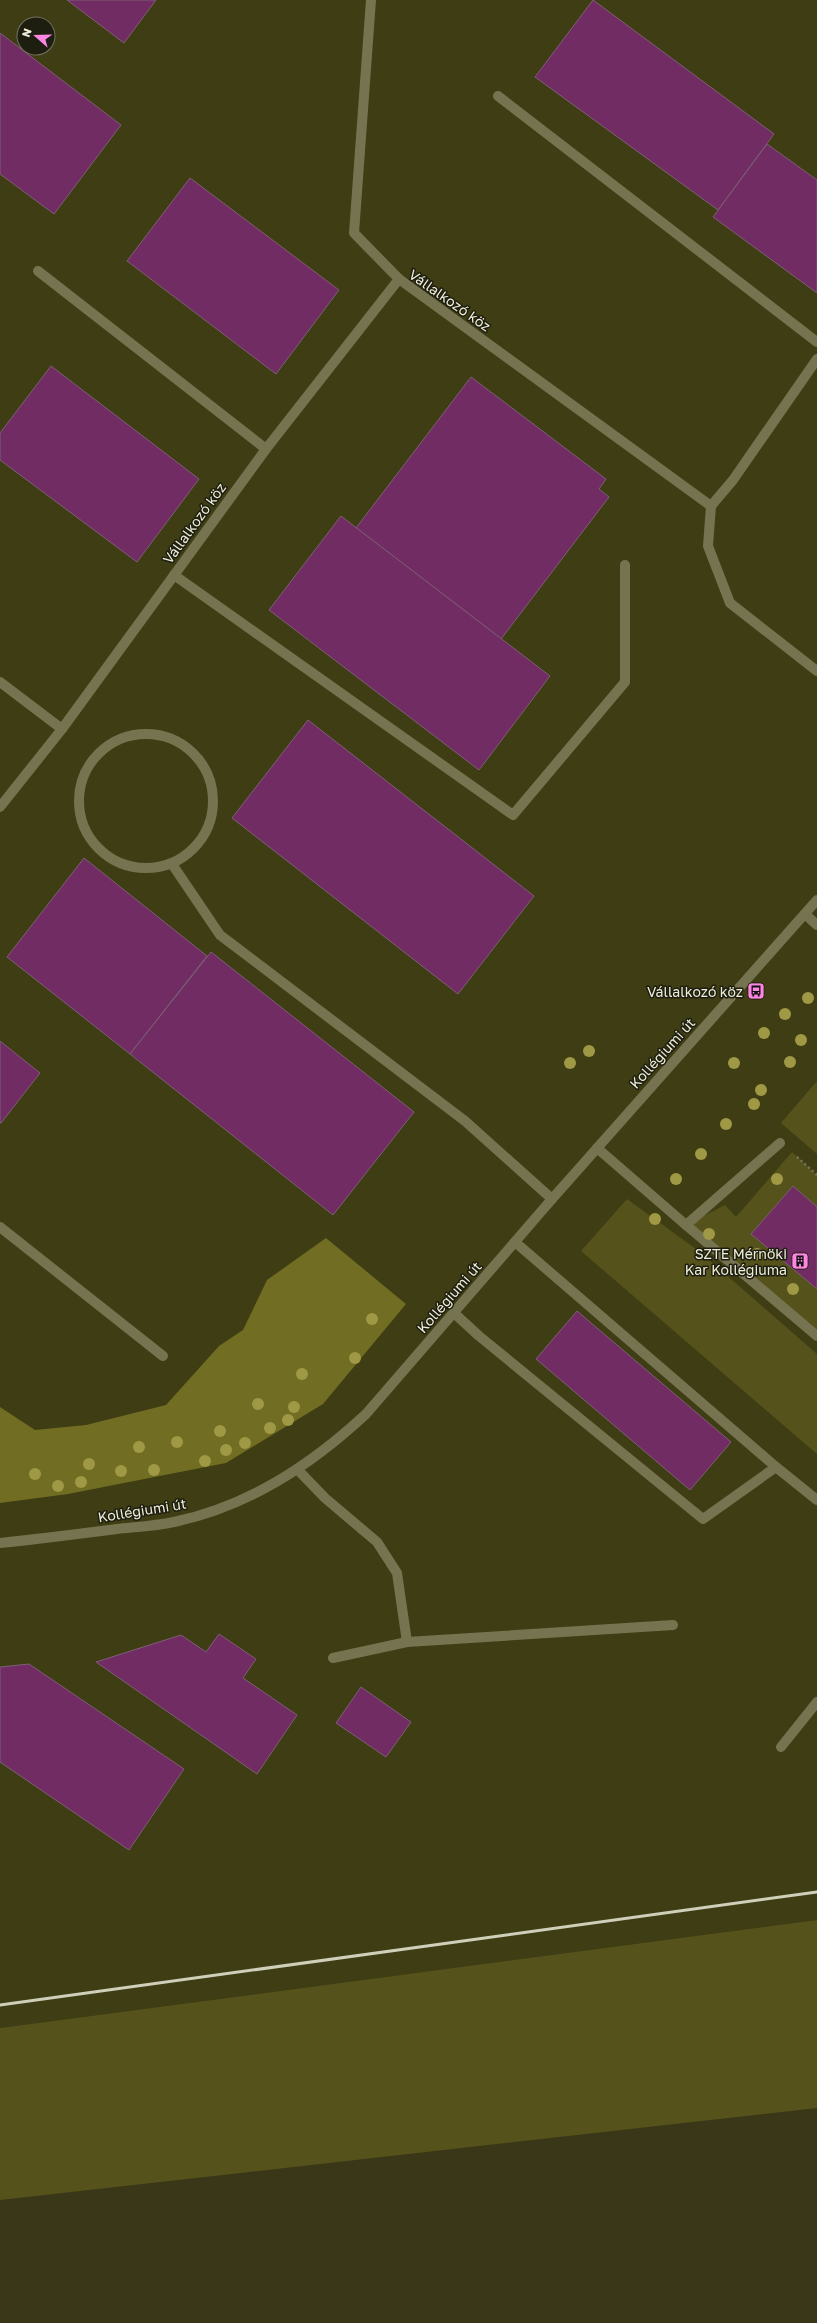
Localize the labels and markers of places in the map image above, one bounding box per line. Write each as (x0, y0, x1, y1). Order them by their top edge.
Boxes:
bus stop icon: Vállalkozó köz (746, 981, 766, 1001)
place label: Vállalkozó köz (647, 983, 743, 1000)
place label: SZTE Mérnöki Kar Kollégiuma (685, 1245, 787, 1278)
building icon: SZTE Mérnöki Kar Kollégiuma (790, 1251, 810, 1271)

